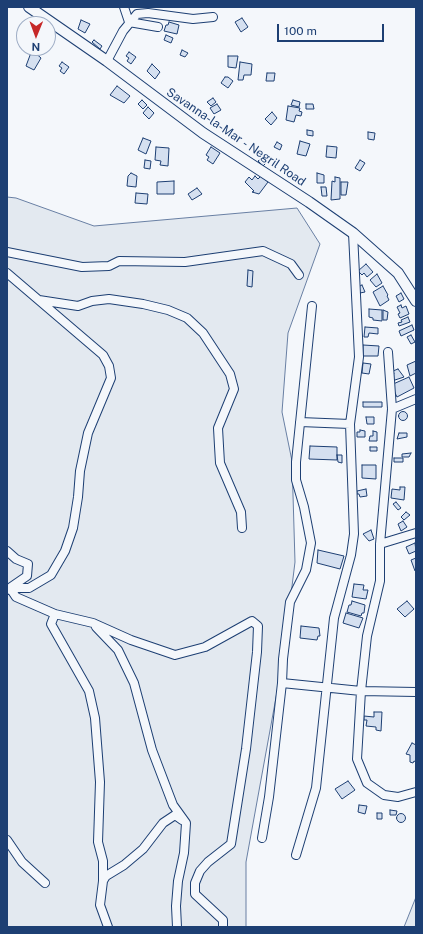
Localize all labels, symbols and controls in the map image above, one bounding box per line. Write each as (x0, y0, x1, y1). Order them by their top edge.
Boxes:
north arrow (16, 16, 56, 56)
scale bar (279, 16, 386, 42)
text: 100 m (284, 24, 317, 38)
text: N (31, 41, 40, 53)
street label: Savanna-la-Mar - Negril Road (164, 85, 308, 189)

